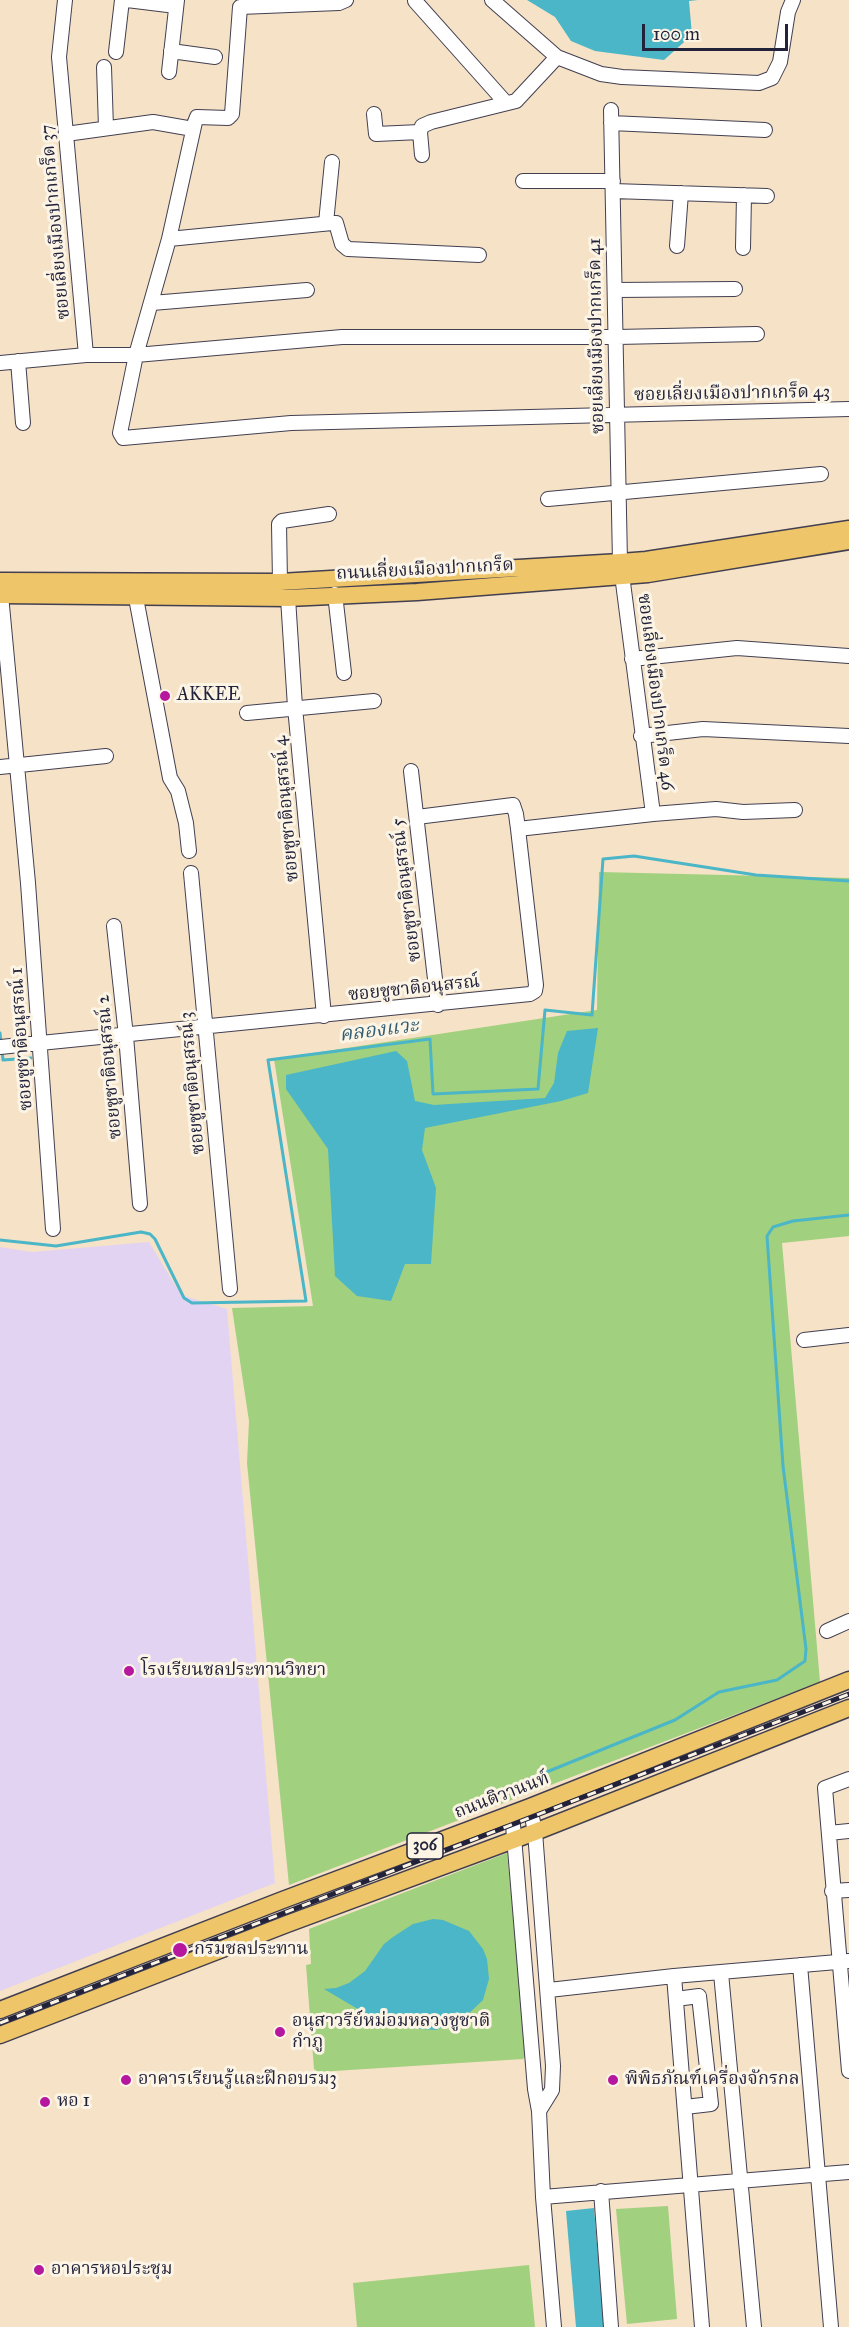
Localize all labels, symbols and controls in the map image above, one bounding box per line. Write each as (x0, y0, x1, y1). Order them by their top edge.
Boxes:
scale bar (645, 12, 790, 50)
text: 100 m (653, 23, 700, 45)
street label: ซอยเลี่ยงเมืองปากเกร็ด 37 (37, 124, 75, 320)
street label: ซอยเลี่ยงเมืองปากเกร็ด 41 (584, 238, 610, 434)
street label: ซอยเลี่ยงเมืองปากเกร็ด 43 (634, 381, 830, 407)
street label: ถนนเลี่ยงเมืองปากเกร็ด (336, 555, 514, 585)
street label: ซอยเลี่ยงเมืองปากเกร็ด 46 (632, 592, 678, 792)
place label: AKKEE (177, 685, 240, 707)
marker: AKKEE (158, 689, 172, 703)
street label: ซอยชูชาติอนุสรณ์ 4 (270, 735, 304, 883)
street label: ซอยชูชาติอนุสรณ์ 5 (387, 817, 427, 963)
street label: ซอยชูชาติอนุสรณ์ 1 (6, 967, 38, 1111)
street label: ซอยชูชาติอนุสรณ์ (347, 971, 481, 1007)
street label: ซอยชูชาติอนุสรณ์ 2 (93, 994, 127, 1140)
street label: ซอยชูชาติอนุสรณ์ 3 (176, 1011, 210, 1155)
water label: คลองแวะ (338, 1014, 420, 1048)
place label: โรงเรียนชลประทานวิทยา (141, 1660, 326, 1682)
marker: โรงเรียนชลประทานวิทยา (122, 1664, 136, 1678)
street label: ถนนติวานนท์ (451, 1768, 553, 1824)
road number: 306 (407, 1833, 443, 1859)
place label: กรมชลประทาน (194, 1939, 308, 1961)
marker: กรมชลประทาน (171, 1941, 189, 1959)
place label: อนุสาวรีย์หม่อมหลวงชูชาติ กำภู (292, 2011, 490, 2054)
marker: อนุสาวรีย์หม่อมหลวงชูชาติ กำภู (273, 2025, 287, 2039)
place label: อาคารเรียนรู้และฝึกอบรม3 (138, 2069, 337, 2091)
place label: พิพิธภัณฑ์เครื่องจักรกล (625, 2069, 800, 2091)
marker: อาคารเรียนรู้และฝึกอบรม3 (119, 2073, 133, 2087)
marker: พิพิธภัณฑ์เครื่องจักรกล (606, 2073, 620, 2087)
place label: หอ 1 (57, 2091, 90, 2113)
marker: หอ 1 (38, 2095, 52, 2109)
place label: อาคารหอประชุม (51, 2259, 173, 2281)
marker: อาคารหอประชุม (32, 2263, 46, 2277)

